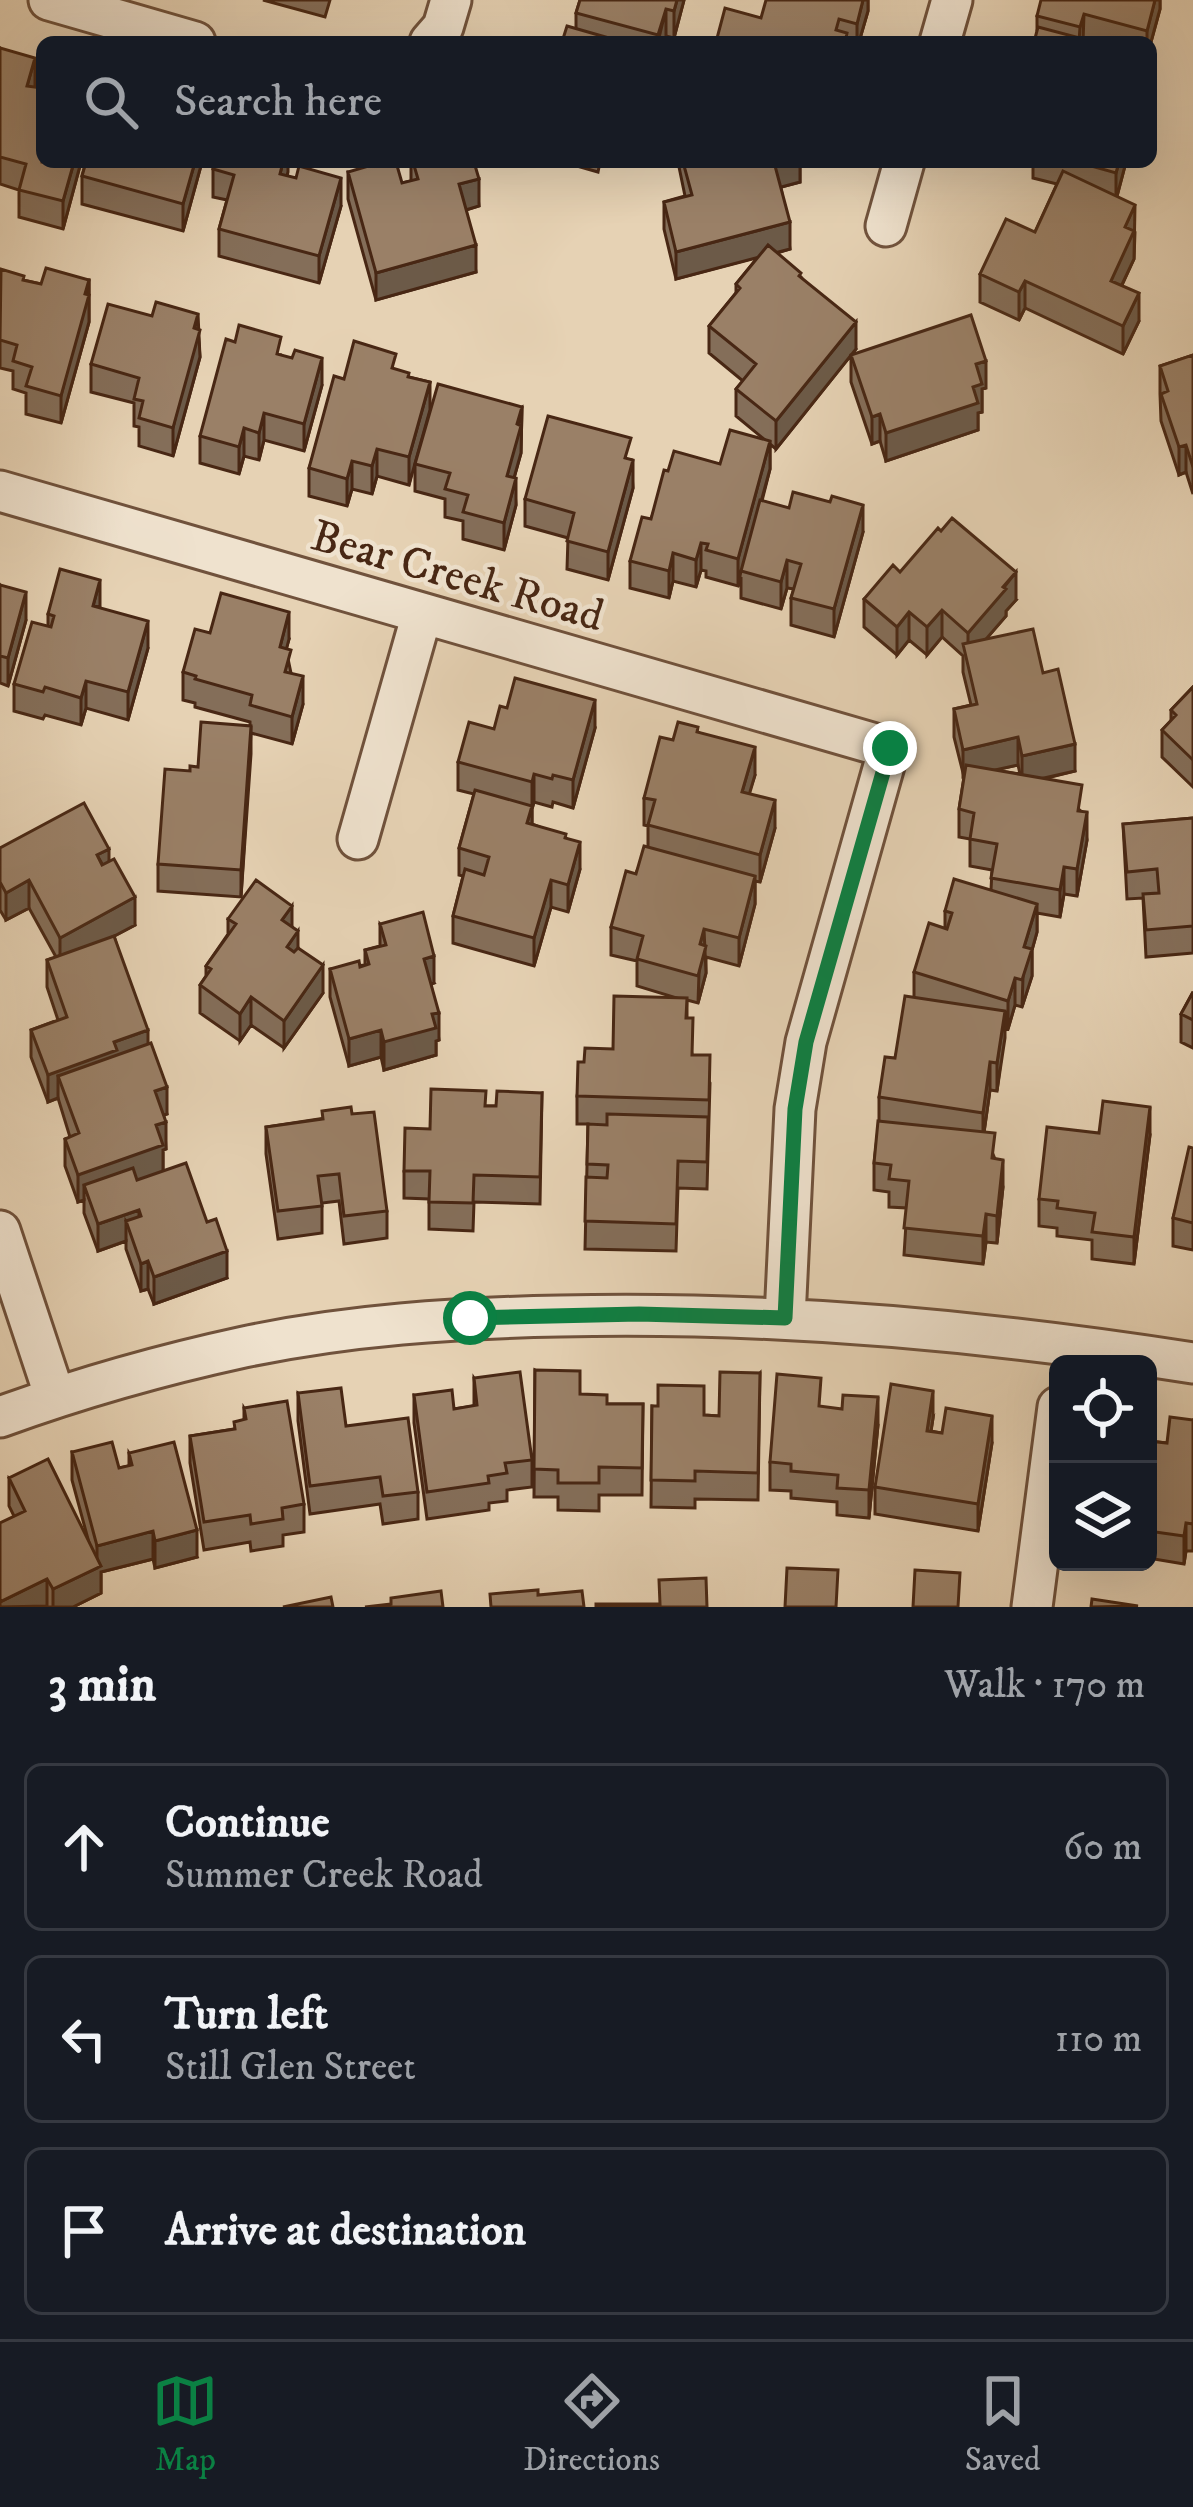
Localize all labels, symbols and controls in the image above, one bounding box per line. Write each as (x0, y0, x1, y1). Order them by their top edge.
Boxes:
search box (36, 36, 1157, 168)
icon: search (78, 69, 144, 135)
text: Search here (174, 74, 382, 130)
street label: Bear Creek Road (305, 508, 610, 645)
route end (863, 721, 917, 775)
route start (443, 1291, 497, 1345)
map controls (1049, 1355, 1157, 1571)
button: locate (1049, 1355, 1157, 1463)
button: layers (1049, 1463, 1157, 1571)
text: 3 min (48, 1653, 156, 1717)
text: Walk · 170 m (944, 1661, 1145, 1710)
text: Continue (165, 1795, 330, 1851)
icon: ahead (51, 1814, 117, 1880)
text: 60 m (1063, 1823, 1142, 1872)
text: Summer Creek Road (165, 1851, 483, 1900)
text: Turn left (165, 1987, 328, 2043)
icon: left (51, 2006, 117, 2072)
text: 110 m (1055, 2015, 1142, 2064)
text: Still Glen Street (165, 2043, 416, 2092)
icon: arrive (51, 2198, 117, 2264)
text: Arrive at destination (165, 2203, 526, 2259)
tab: Map (152, 2368, 218, 2481)
tab: Directions (523, 2368, 660, 2481)
tab: Saved (965, 2368, 1041, 2481)

